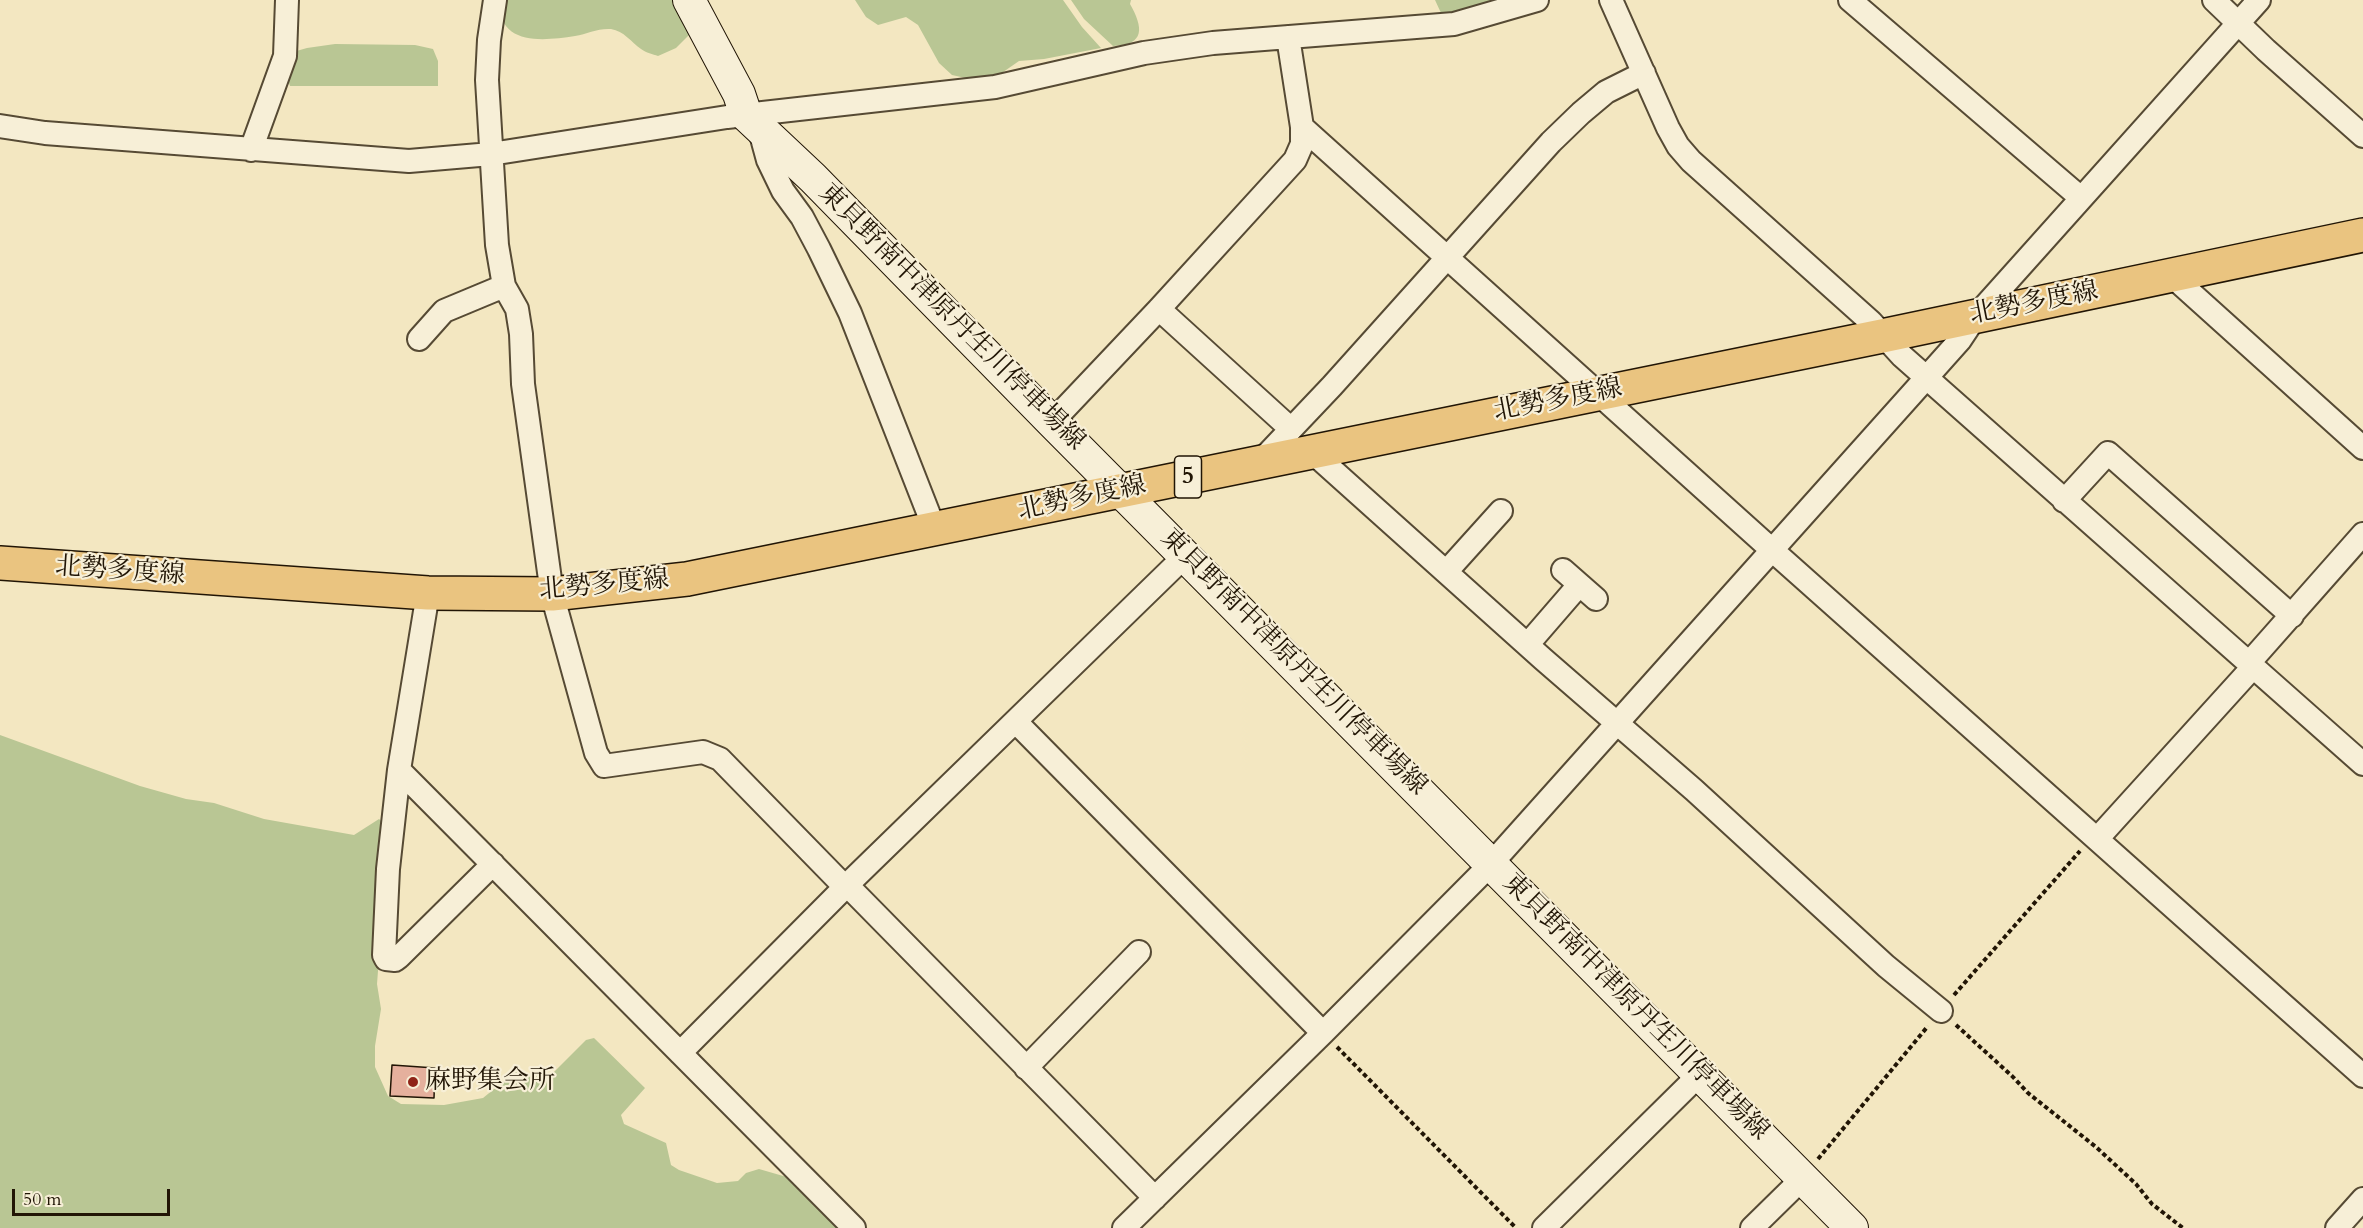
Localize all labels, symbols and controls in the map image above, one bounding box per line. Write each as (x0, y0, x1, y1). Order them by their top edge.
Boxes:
street label: 東貝野南中津原丹生川停車場線 (811, 178, 1091, 458)
street label: 北勢多度線 (1967, 276, 2101, 332)
street label: 北勢多度線 (1491, 373, 1625, 429)
road number: 5 (1174, 456, 1202, 498)
street label: 北勢多度線 (1015, 470, 1149, 528)
street label: 東貝野南中津原丹生川停車場線 (1153, 523, 1433, 803)
street label: 北勢多度線 (54, 552, 186, 592)
street label: 北勢多度線 (538, 565, 670, 607)
street label: 東貝野南中津原丹生川停車場線 (1495, 868, 1775, 1148)
place label: 麻野集会所 (425, 1066, 555, 1098)
marker: 麻野集会所 (406, 1075, 420, 1089)
scale bar (15, 1177, 172, 1215)
text: 50 m (23, 1187, 62, 1212)

